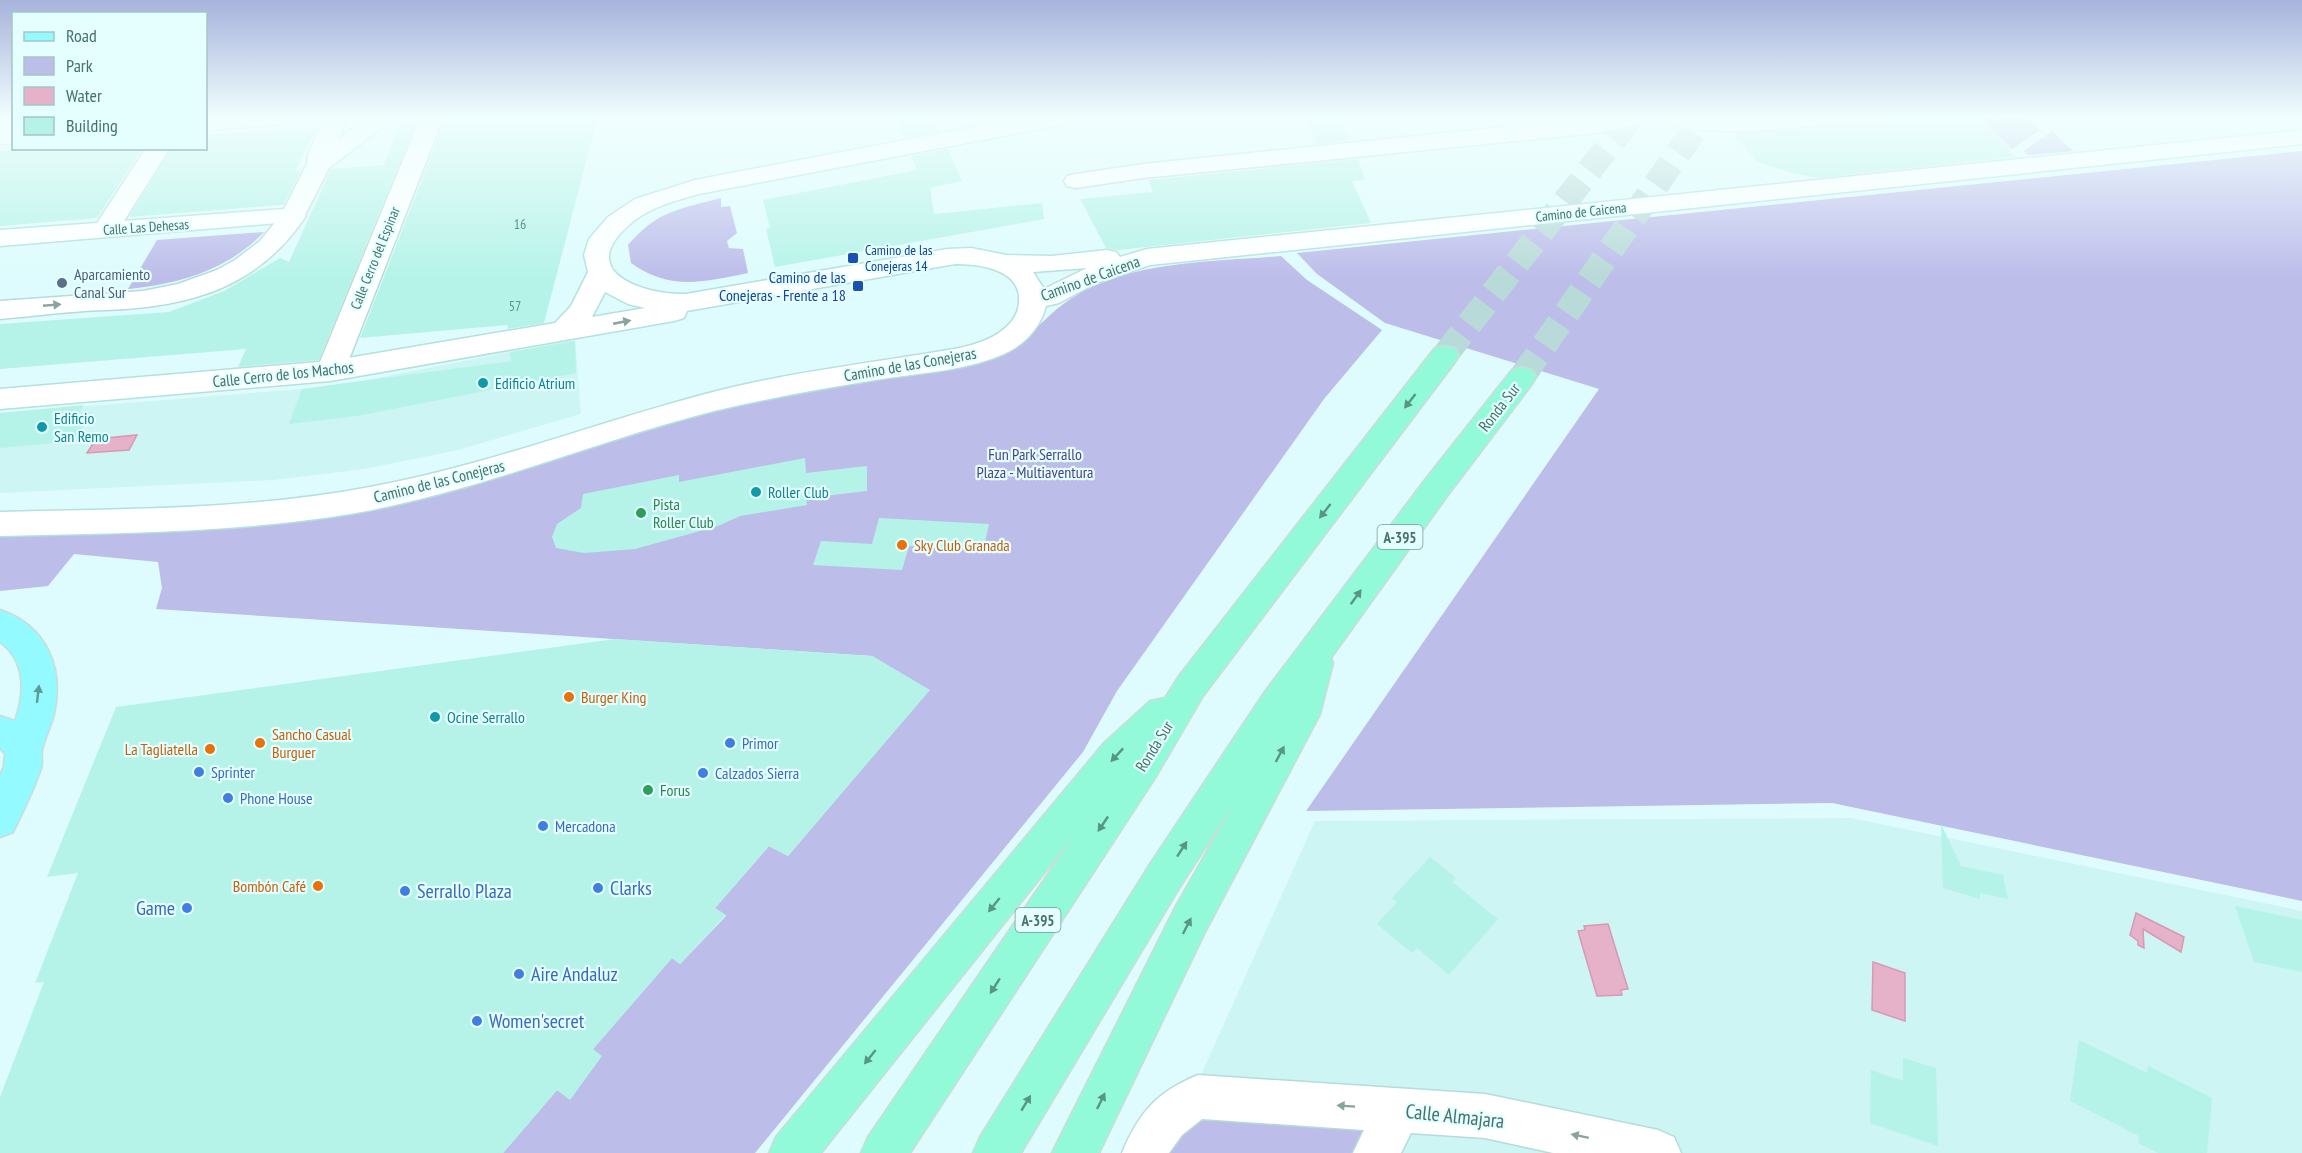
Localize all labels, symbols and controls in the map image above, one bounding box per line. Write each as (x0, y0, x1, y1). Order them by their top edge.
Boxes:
legend (12, 12, 207, 150)
text: Road (66, 24, 97, 47)
text: Park (66, 54, 93, 77)
text: Water (66, 84, 102, 107)
text: Building (66, 114, 118, 137)
street label: Camino de Caicena (1535, 198, 1627, 226)
street label: Calle Cerro del Espinar (346, 204, 404, 312)
street label: Calle Las Dehesas (102, 215, 190, 239)
house number: 16 (514, 215, 526, 233)
place label: Camino de las Conejeras 14 (865, 241, 933, 275)
marker: Camino de las Conejeras 14 (846, 251, 860, 265)
street label: Camino de Caicena (1038, 251, 1142, 305)
place label: Aparcamiento Canal Sur (74, 264, 150, 302)
place label: Camino de las Conejeras - Frente a 18 (719, 267, 846, 305)
marker: Aparcamiento Canal Sur (55, 276, 69, 290)
marker: Camino de las Conejeras - Frente a 18 (851, 279, 865, 293)
house number: 57 (509, 297, 521, 315)
one-way arrow (43, 301, 62, 310)
one-way arrow (613, 317, 632, 326)
street label: Camino de las Conejeras (842, 342, 978, 386)
street label: Calle Cerro de los Machos (212, 357, 354, 391)
place label: Edificio Atrium (495, 373, 575, 393)
marker: Edificio Atrium (476, 376, 490, 390)
street label: Ronda Sur (1474, 378, 1524, 435)
one-way arrow (1403, 393, 1416, 409)
place label: Edificio San Remo (54, 408, 109, 446)
marker: Edificio San Remo (35, 420, 49, 434)
park label: Fun Park Serrallo Plaza - Multiaventura (977, 444, 1093, 482)
street label: Camino de las Conejeras (371, 455, 507, 507)
place label: Roller Club (768, 482, 829, 502)
marker: Roller Club (749, 485, 763, 499)
place label: Pista Roller Club (653, 494, 714, 532)
one-way arrow (1319, 504, 1331, 519)
marker: Pista Roller Club (634, 506, 648, 520)
road number: A-395 (1378, 525, 1422, 549)
place label: Sky Club Granada (914, 535, 1010, 555)
marker: Sky Club Granada (895, 538, 909, 552)
one-way arrow (1350, 590, 1362, 606)
one-way arrow (33, 684, 43, 703)
place label: Burger King (581, 687, 646, 707)
marker: Burger King (562, 690, 576, 704)
place label: Ocine Serrallo (447, 707, 525, 727)
marker: Ocine Serrallo (428, 710, 442, 724)
street label: Ronda Sur (1131, 716, 1178, 775)
place label: Sancho Casual Burguer (272, 724, 352, 762)
place label: Primor (742, 733, 779, 753)
marker: Sancho Casual Burguer (253, 736, 267, 750)
marker: Primor (723, 736, 737, 750)
place label: La Tagliatella (125, 739, 198, 759)
marker: La Tagliatella (203, 742, 217, 756)
one-way arrow (1275, 745, 1285, 762)
one-way arrow (1111, 747, 1125, 761)
place label: Sprinter (211, 762, 256, 782)
place label: Calzados Sierra (715, 763, 799, 783)
marker: Sprinter (192, 765, 206, 779)
marker: Calzados Sierra (696, 766, 710, 780)
place label: Forus (660, 780, 690, 800)
marker: Forus (641, 783, 655, 797)
place label: Phone House (240, 788, 313, 808)
marker: Phone House (221, 791, 235, 805)
place label: Mercadona (555, 816, 616, 836)
one-way arrow (1098, 816, 1109, 832)
marker: Mercadona (536, 819, 550, 833)
one-way arrow (1177, 841, 1188, 858)
place label: Clarks (610, 875, 652, 901)
place label: Bombón Café (233, 876, 306, 896)
place label: Serrallo Plaza (417, 878, 512, 904)
marker: Bombón Café (311, 879, 325, 893)
marker: Clarks (591, 881, 605, 895)
marker: Serrallo Plaza (398, 884, 412, 898)
place label: Game (136, 895, 175, 921)
one-way arrow (988, 898, 1000, 913)
marker: Game (180, 901, 194, 915)
road number: A-395 (1016, 908, 1060, 932)
one-way arrow (1183, 917, 1192, 934)
place label: Aire Andaluz (531, 961, 618, 987)
marker: Aire Andaluz (512, 967, 526, 981)
one-way arrow (989, 978, 1000, 994)
place label: Women'secret (489, 1008, 585, 1034)
marker: Women'secret (470, 1014, 484, 1028)
one-way arrow (865, 1049, 877, 1064)
one-way arrow (1096, 1092, 1105, 1109)
one-way arrow (1021, 1095, 1032, 1111)
street label: Calle Almajara (1404, 1098, 1506, 1134)
one-way arrow (1336, 1101, 1355, 1111)
one-way arrow (1571, 1131, 1589, 1141)

